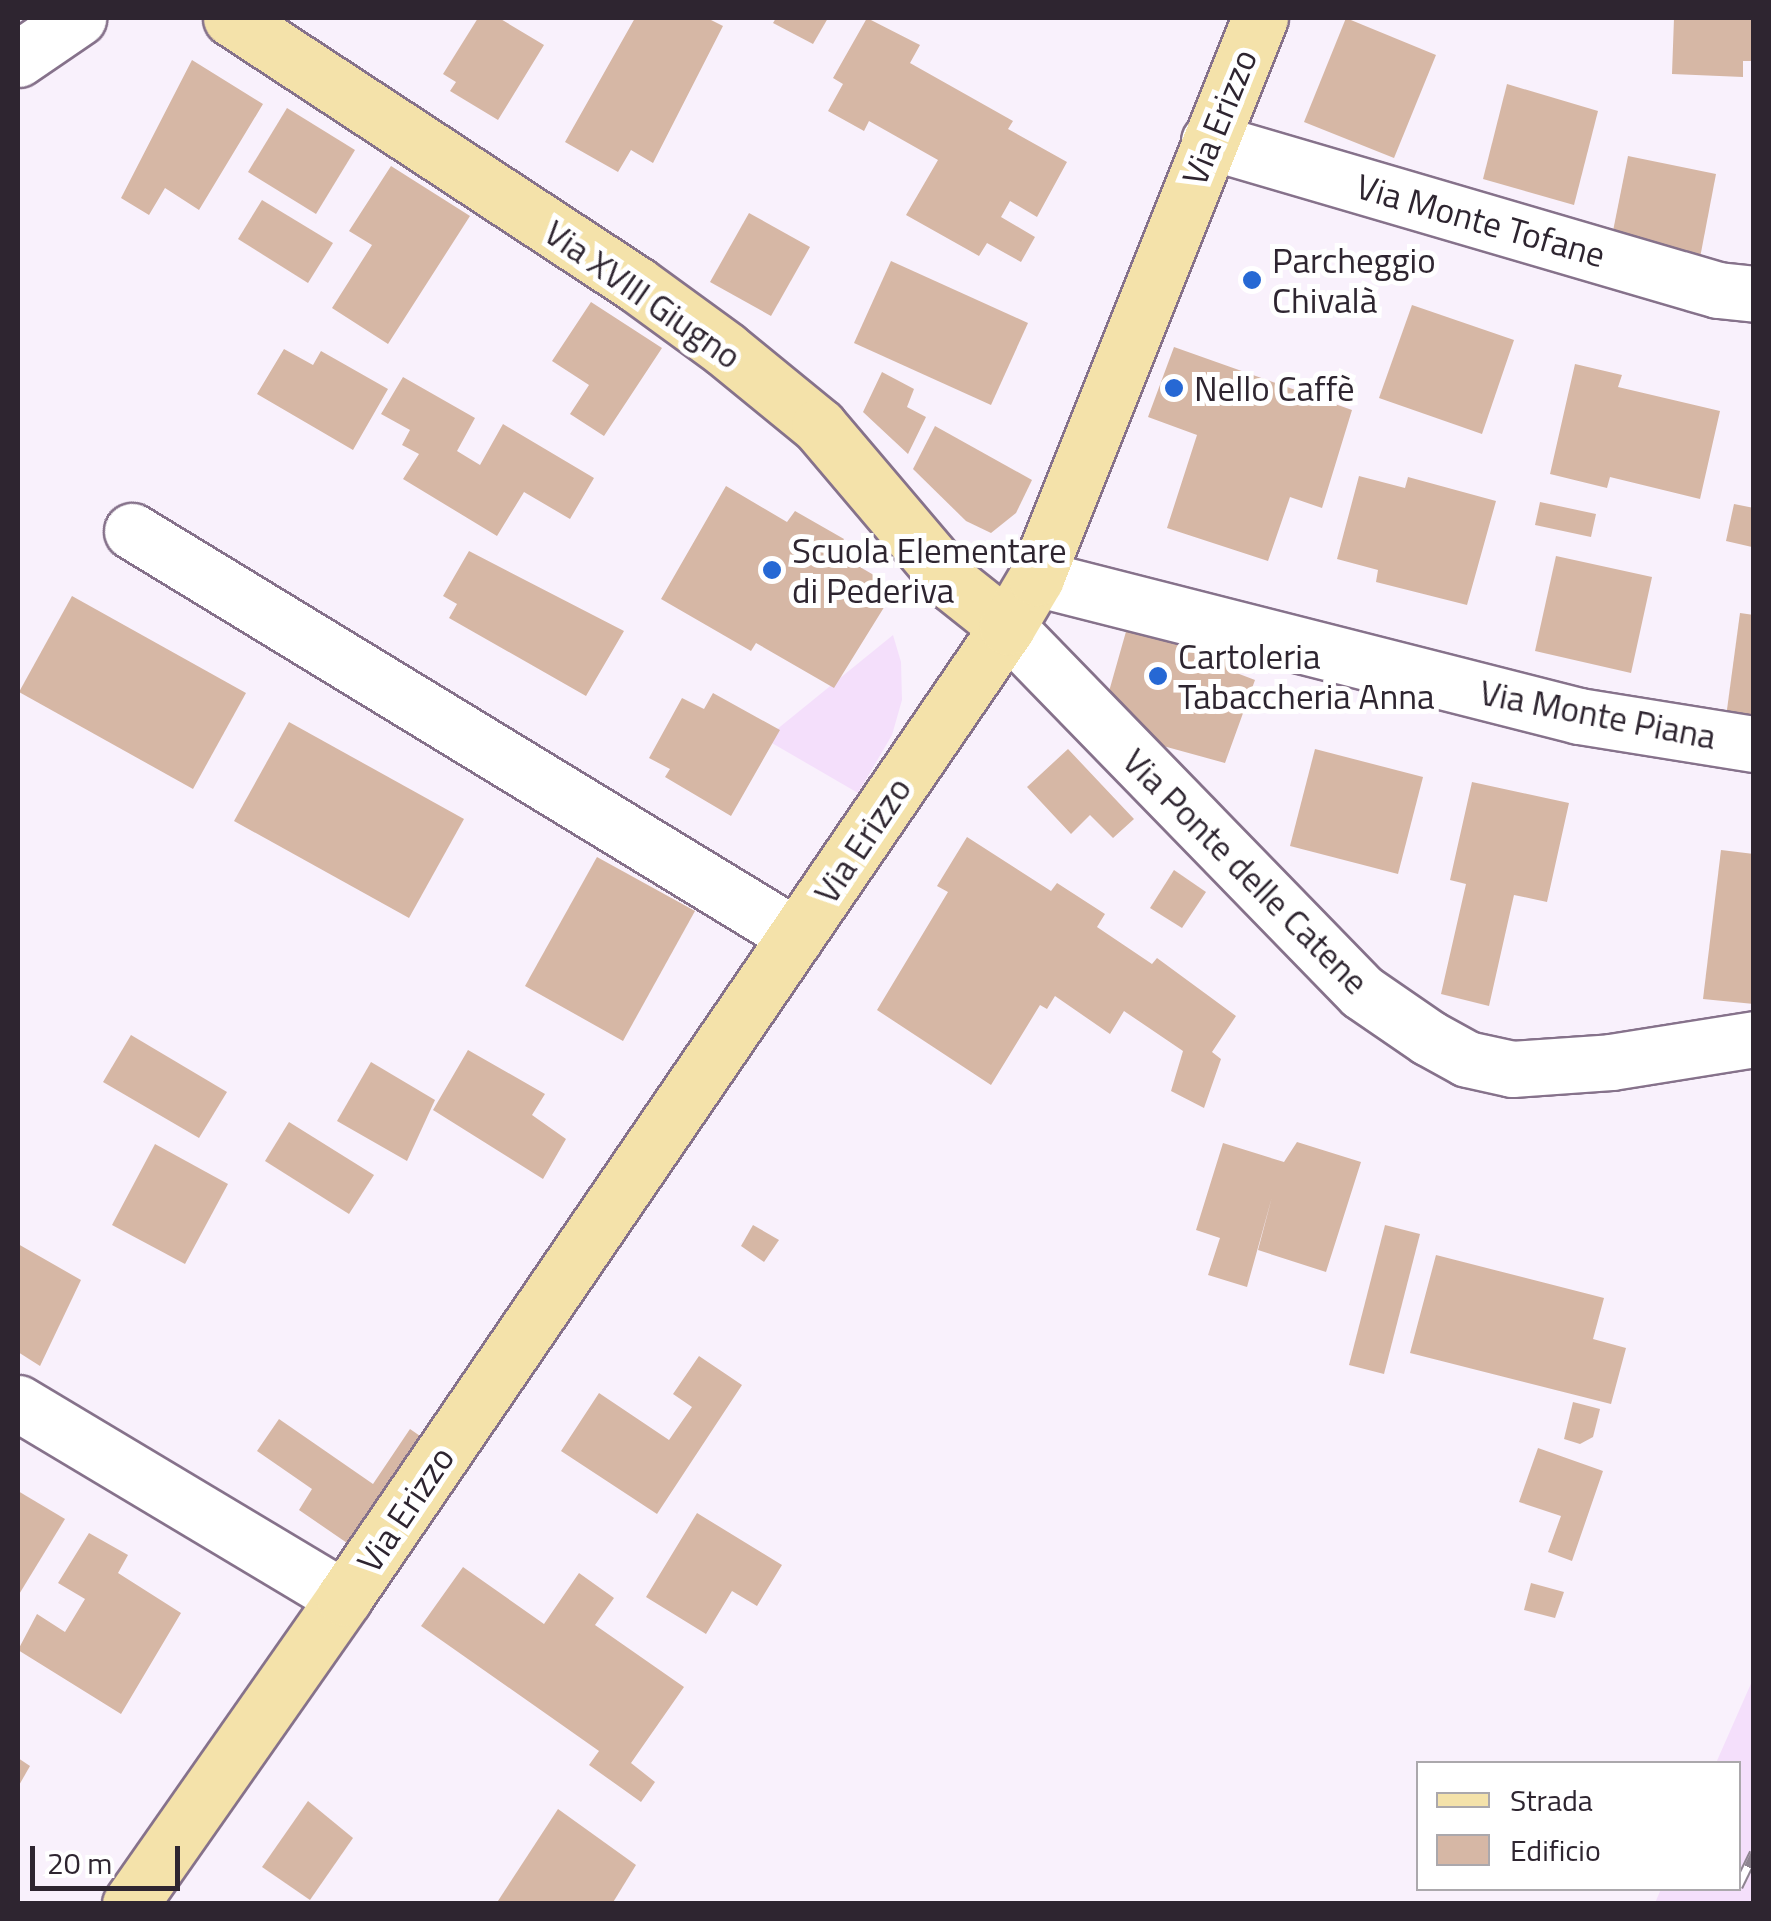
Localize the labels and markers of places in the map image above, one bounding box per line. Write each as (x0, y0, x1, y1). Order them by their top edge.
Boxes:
place label: Parcheggio Chivalà (1272, 239, 1436, 321)
marker: Parcheggio Chivalà (1241, 269, 1263, 291)
place label: Nello Caffè (1194, 367, 1355, 409)
marker: Nello Caffè (1163, 377, 1185, 399)
place label: Scuola Elementare di Pederiva (792, 529, 1067, 611)
marker: Scuola Elementare di Pederiva (761, 559, 783, 581)
place label: Cartoleria Tabaccheria Anna (1178, 635, 1435, 717)
marker: Cartoleria Tabaccheria Anna (1147, 665, 1169, 687)

